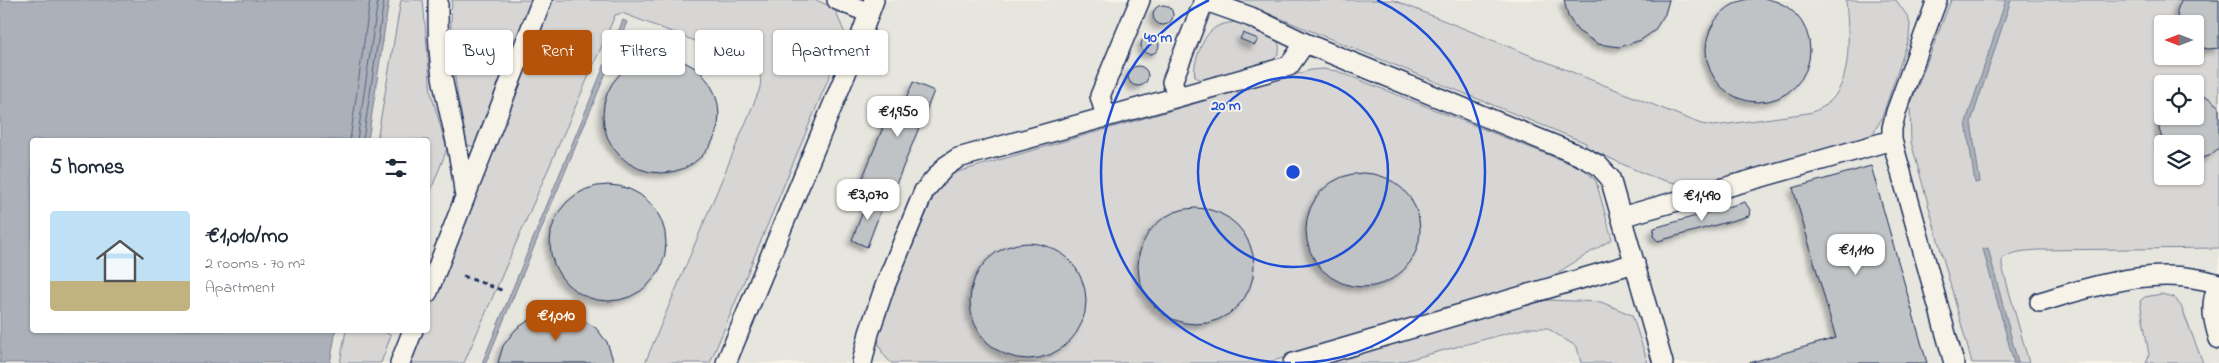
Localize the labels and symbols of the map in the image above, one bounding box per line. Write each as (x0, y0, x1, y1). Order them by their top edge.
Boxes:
north arrow (2154, 15, 2204, 65)
text: 40 m (1143, 27, 1172, 49)
text: 20 m (1210, 95, 1241, 117)
pin: €1,950 (857, 96, 939, 138)
centre of rings (1284, 163, 1302, 181)
pin: €3,070 (827, 178, 909, 221)
pin: €1,490 (1661, 180, 1743, 222)
pin: €1,110 (1815, 234, 1897, 276)
pin: €1,010 (515, 300, 597, 342)

